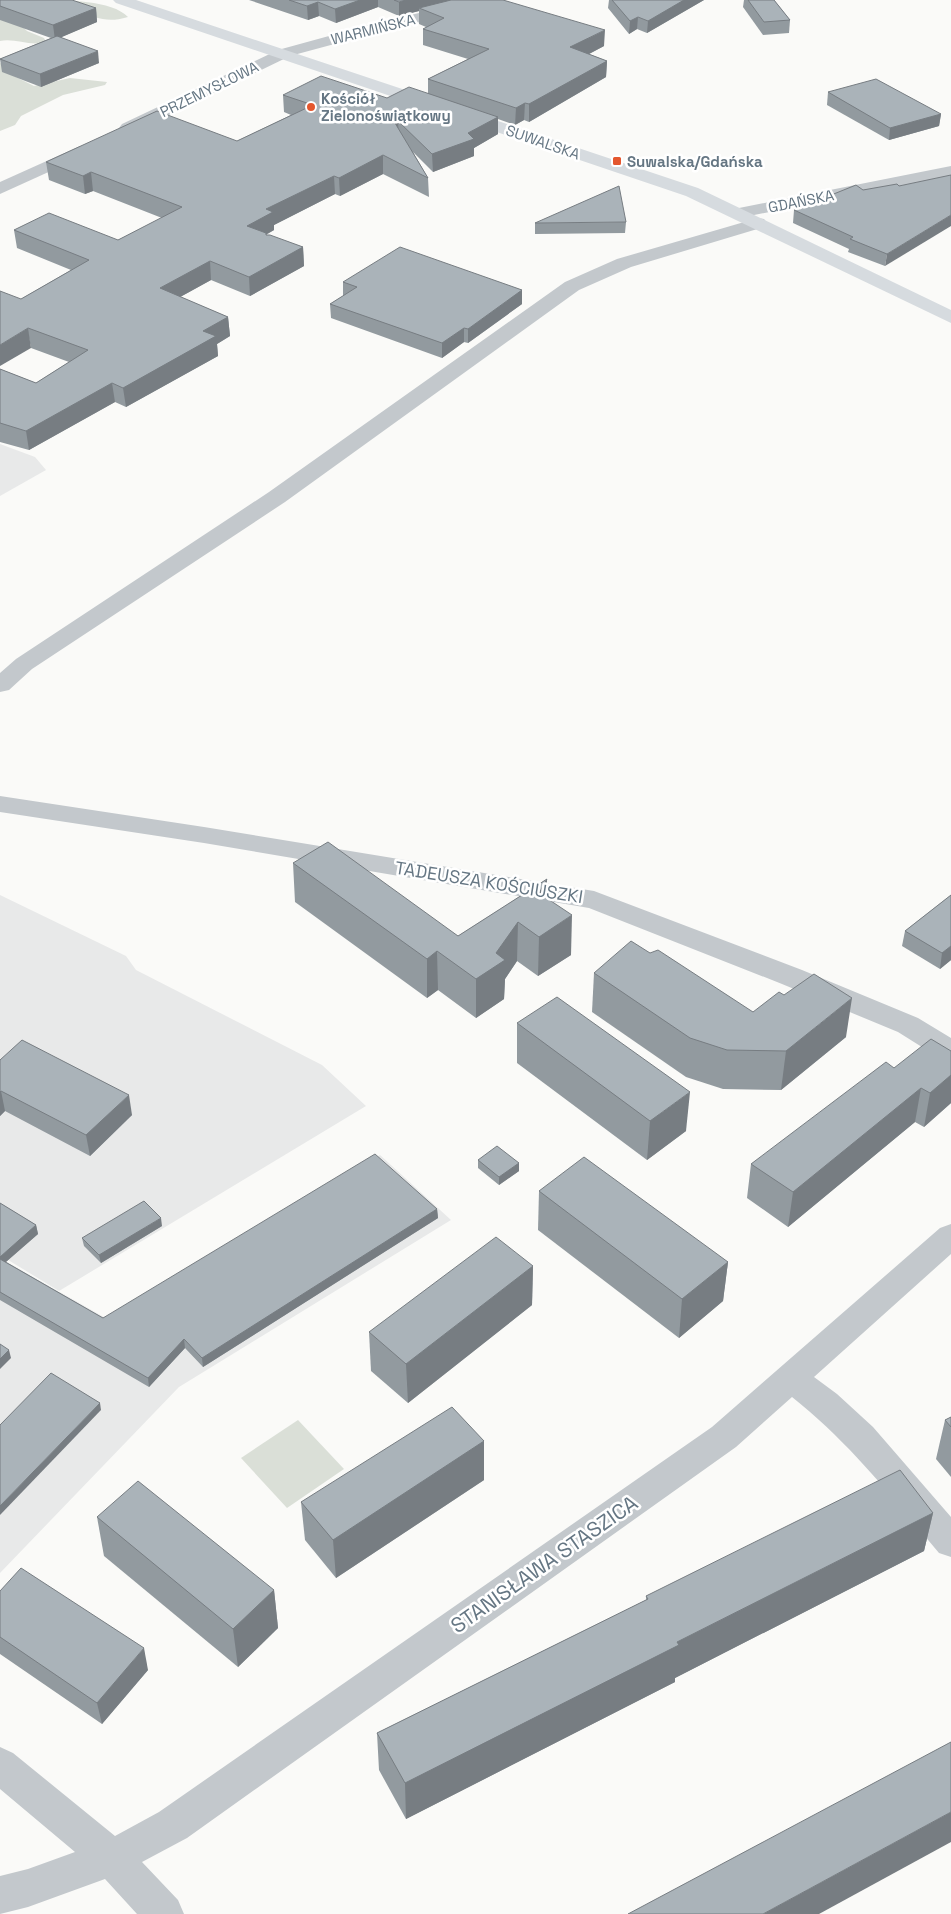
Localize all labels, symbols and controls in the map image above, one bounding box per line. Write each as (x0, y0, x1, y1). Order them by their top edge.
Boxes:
street label: WARMIŃSKA (329, 9, 418, 49)
street label: PRZEMYSŁOWA (157, 57, 262, 121)
place label: Kościół Zielonoświątkowy (321, 89, 451, 125)
marker: Kościół Zielonoświątkowy (305, 101, 317, 113)
street label: SUWALSKA (503, 120, 583, 164)
place label: Suwalska/Gdańska (627, 152, 763, 171)
marker: Suwalska/Gdańska (611, 155, 623, 167)
street label: GDAŃSKA (766, 185, 836, 217)
street label: TADEUSZA KOŚCIUSZKI (393, 856, 585, 908)
street label: STANISŁAWA STASZICA (445, 1489, 643, 1639)

